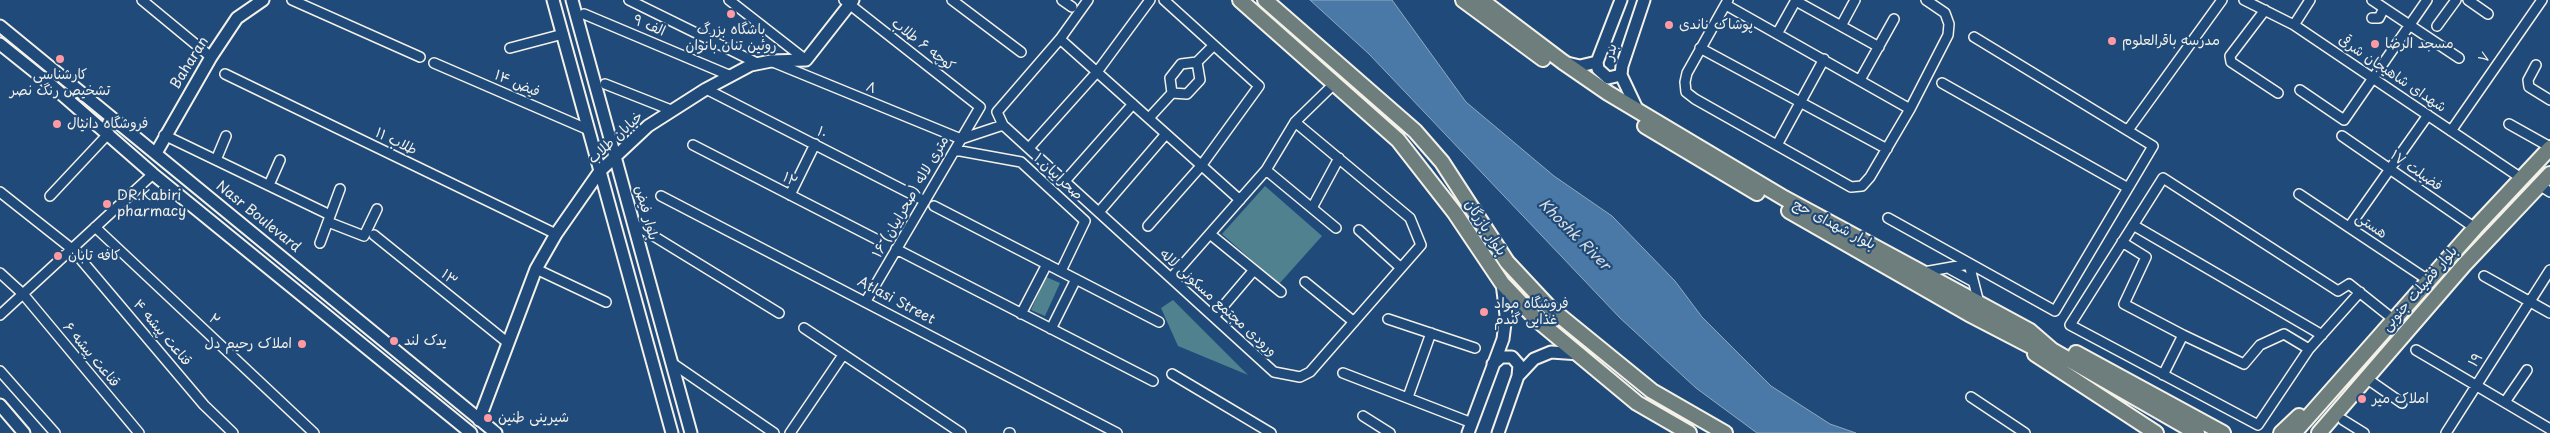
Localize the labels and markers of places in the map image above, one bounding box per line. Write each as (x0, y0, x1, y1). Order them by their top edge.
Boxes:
marker: باشگاه بزرگ روئین تنان بانوان (725, 8, 737, 20)
place label: پوشاک ناندی (1679, 17, 1753, 33)
marker: پوشاک ناندی (1663, 19, 1675, 31)
place label: باشگاه بزرگ روئین تنان بانوان (685, 22, 777, 54)
place label: مدرسه باقرالعلوم (2122, 33, 2220, 49)
marker: مدرسه باقرالعلوم (2106, 35, 2118, 47)
place label: مسجد الرضا (2385, 36, 2454, 52)
marker: مسجد الرضا (2369, 38, 2381, 50)
marker: کارشناسی تشخیص رنگ نصر (54, 53, 66, 65)
place label: کارشناسی تشخیص رنگ نصر (10, 67, 110, 100)
place label: فروشگاه دانیال (67, 116, 148, 132)
marker: فروشگاه دانیال (51, 118, 63, 130)
place label: DR.Kabiri pharmacy (117, 188, 186, 220)
marker: DR.Kabiri pharmacy (101, 198, 113, 210)
place label: کافه تابان (68, 248, 121, 264)
marker: کافه تابان (52, 250, 64, 262)
place label: فروشگاه مواد غذایی گندم (1494, 296, 1569, 328)
marker: فروشگاه مواد غذایی گندم (1478, 306, 1490, 318)
place label: یدک لند (404, 333, 447, 349)
marker: یدک لند (388, 335, 400, 347)
place label: املاک رحیم دل (204, 336, 292, 352)
marker: املاک رحیم دل (296, 338, 308, 350)
place label: املاک میر (2372, 391, 2429, 407)
marker: املاک میر (2356, 393, 2368, 405)
place label: شیرینی طنین (498, 410, 569, 426)
marker: شیرینی طنین (482, 412, 494, 424)

